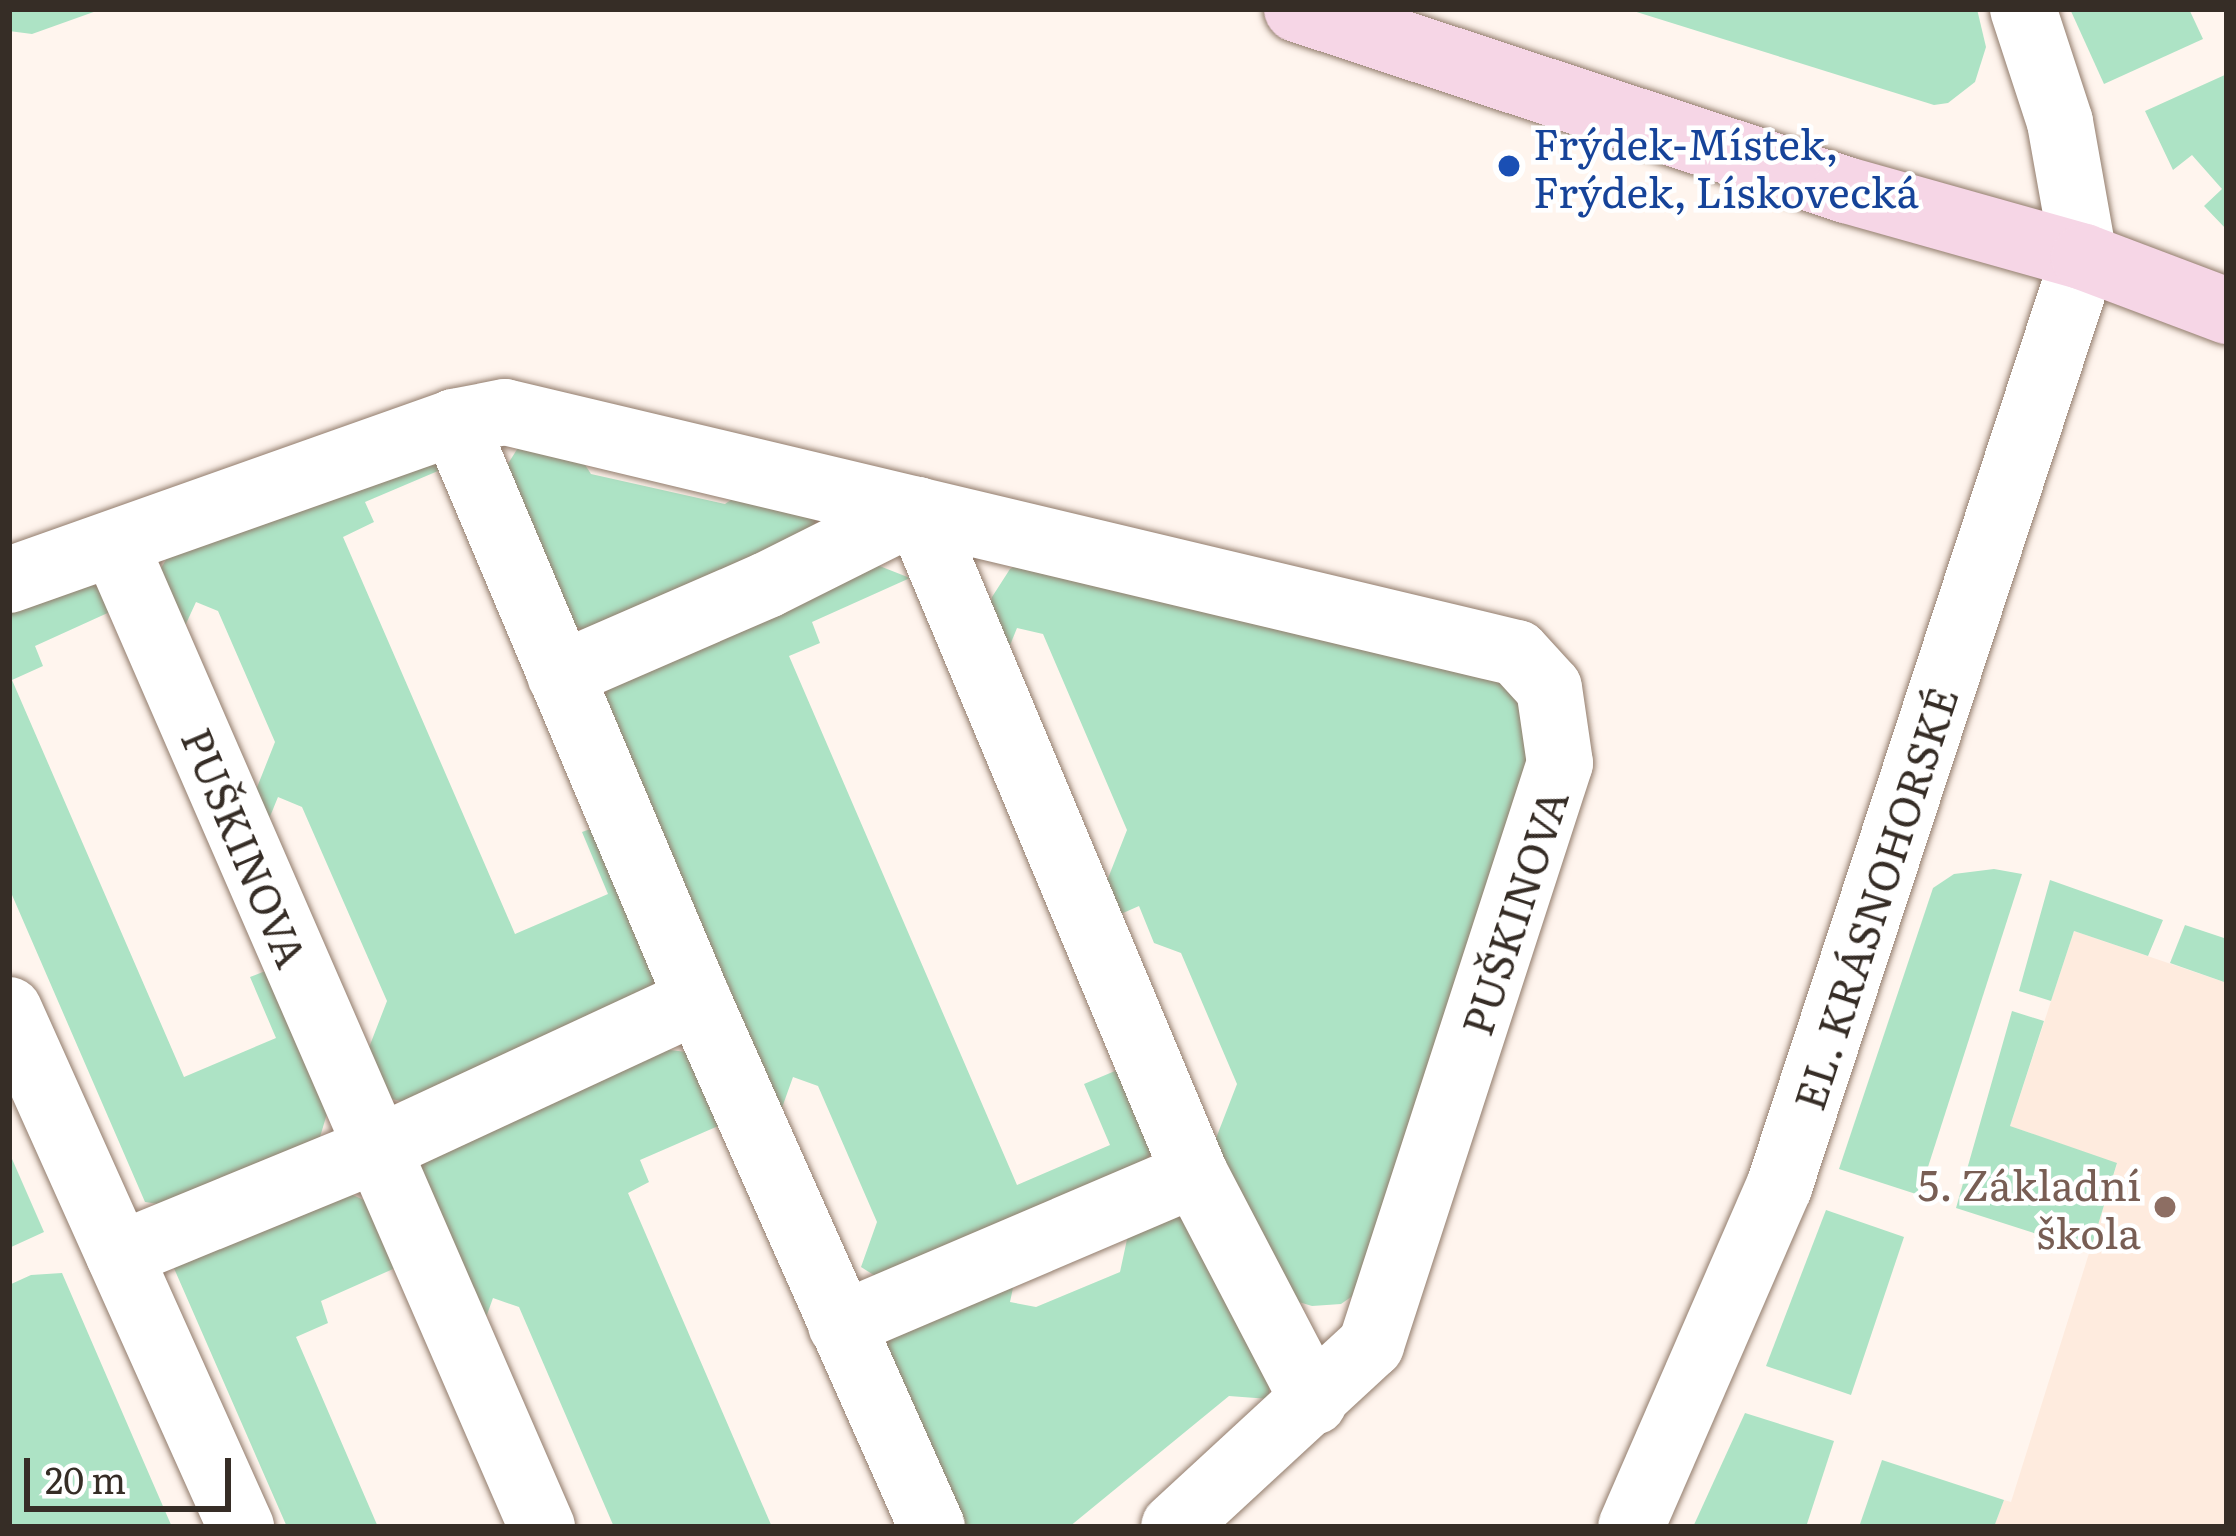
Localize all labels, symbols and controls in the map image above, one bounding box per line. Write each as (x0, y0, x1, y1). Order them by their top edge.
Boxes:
place label: Frýdek-Místek, Frýdek, Lískovecká (1533, 117, 1919, 216)
marker: Frýdek-Místek, Frýdek, Lískovecká (1496, 153, 1522, 179)
street label: EL. KRÁSNOHORSKÉ (1782, 680, 1966, 1116)
street label: PUŠKINOVA (173, 720, 319, 974)
street label: PUŠKINOVA (1450, 783, 1576, 1041)
place label: 5. Základní škola (1918, 1158, 2141, 1256)
marker: 5. Základní škola (2152, 1194, 2178, 1220)
scale bar (30, 1434, 237, 1508)
text: 20 m (45, 1452, 126, 1505)

